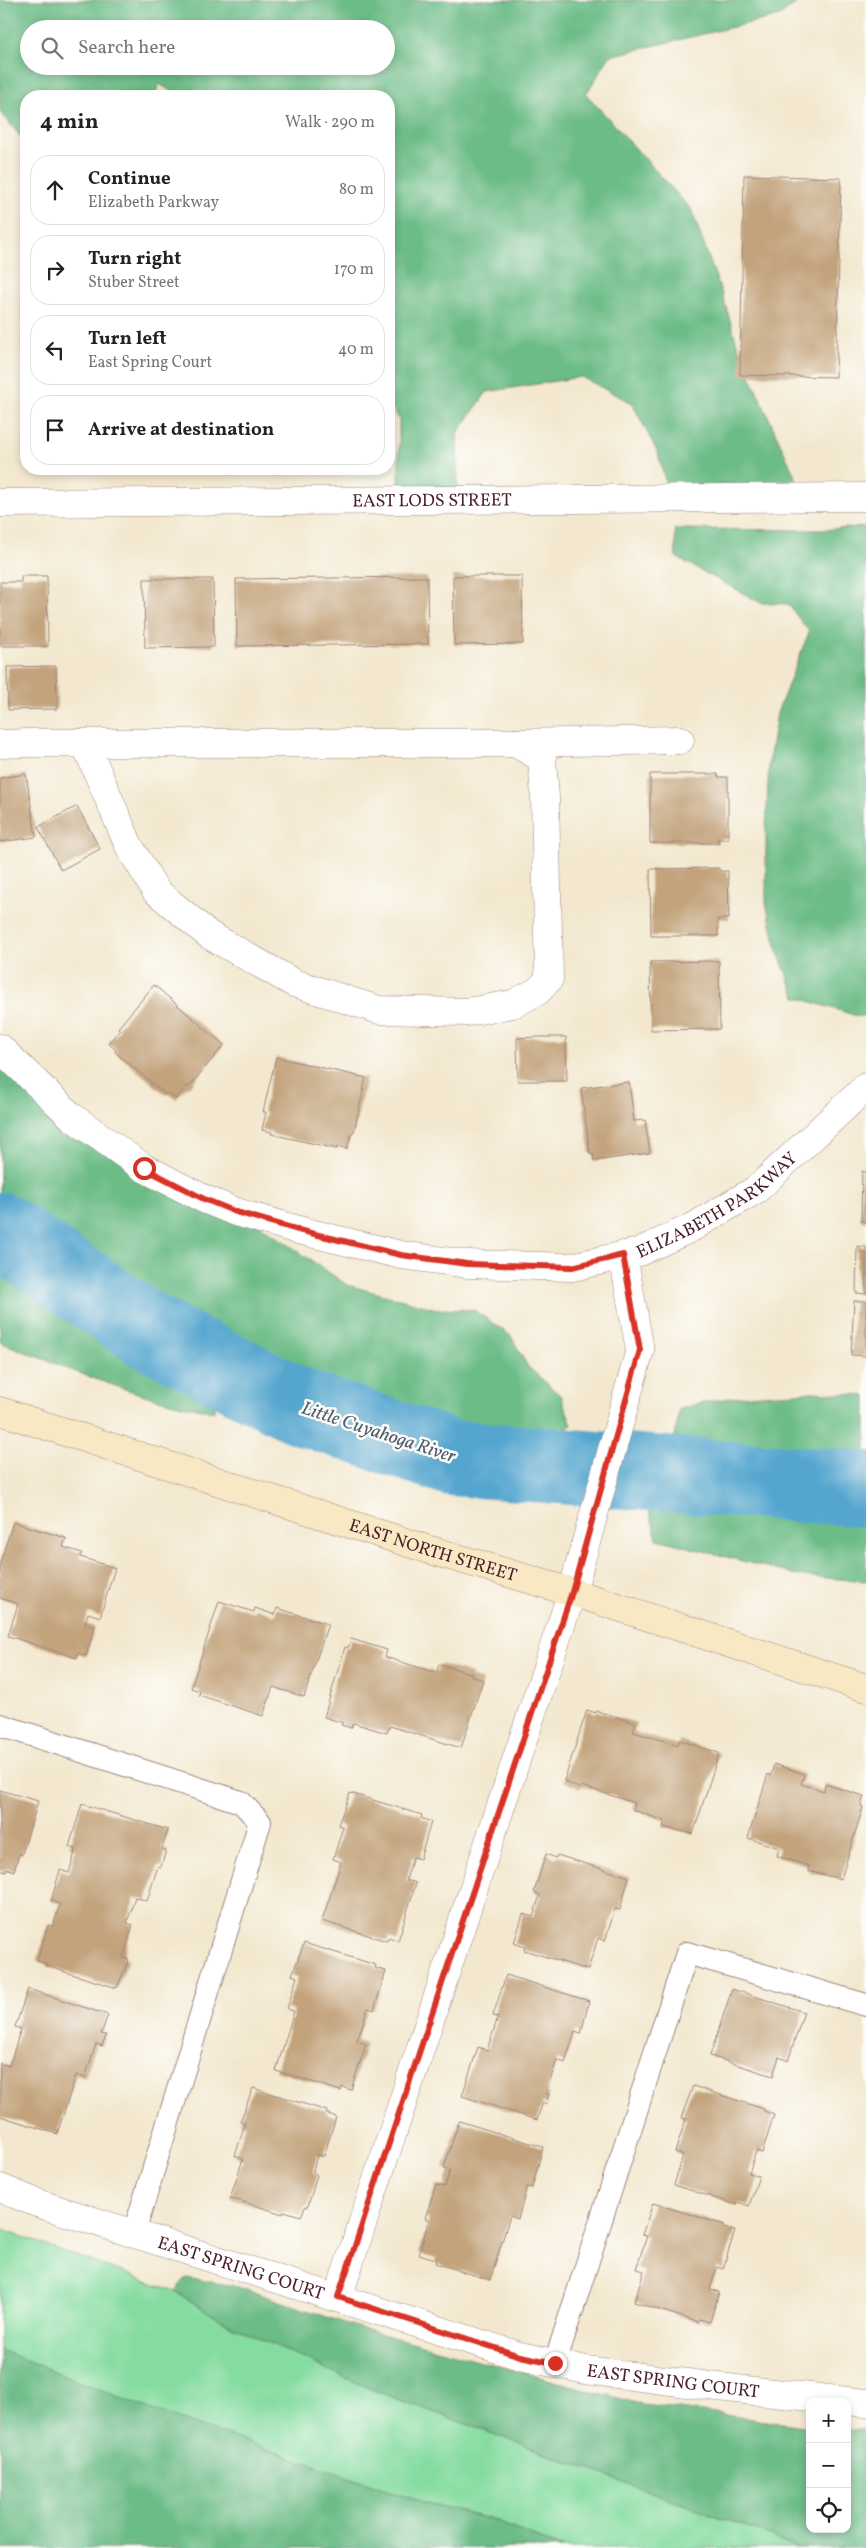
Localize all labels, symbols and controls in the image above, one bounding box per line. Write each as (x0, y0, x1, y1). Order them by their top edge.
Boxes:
search box (20, 20, 395, 75)
icon: search (38, 34, 66, 62)
text: Search here (78, 35, 175, 61)
text: 4 min (40, 108, 99, 137)
text: Walk · 290 m (285, 112, 375, 134)
text: Continue (88, 166, 171, 192)
icon: ahead (41, 176, 69, 204)
text: 80 m (339, 179, 374, 201)
text: Elizabeth Parkway (88, 192, 219, 214)
text: Turn right (88, 246, 181, 272)
icon: right (41, 256, 69, 284)
text: 170 m (334, 259, 374, 281)
text: Stuber Street (88, 272, 180, 294)
text: Turn left (88, 326, 167, 352)
icon: left (41, 336, 69, 364)
text: 40 m (338, 339, 374, 361)
text: East Spring Court (88, 352, 212, 374)
icon: arrive (41, 416, 69, 444)
text: Arrive at destination (88, 417, 274, 443)
street label: EAST LODS STREET (352, 488, 512, 515)
street label: ELIZABETH PARKWAY (633, 1147, 803, 1265)
route start (133, 1157, 156, 1180)
water label: Little Cuyahoga River (298, 1396, 460, 1470)
street label: EAST NORTH STREET (346, 1514, 520, 1589)
street label: EAST SPRING COURT (154, 2231, 328, 2307)
route end (544, 2352, 567, 2375)
street label: EAST SPRING COURT (585, 2359, 761, 2405)
map controls (806, 2398, 851, 2533)
button: + (806, 2398, 851, 2443)
button: − (806, 2443, 851, 2488)
button: locate (806, 2488, 851, 2533)

